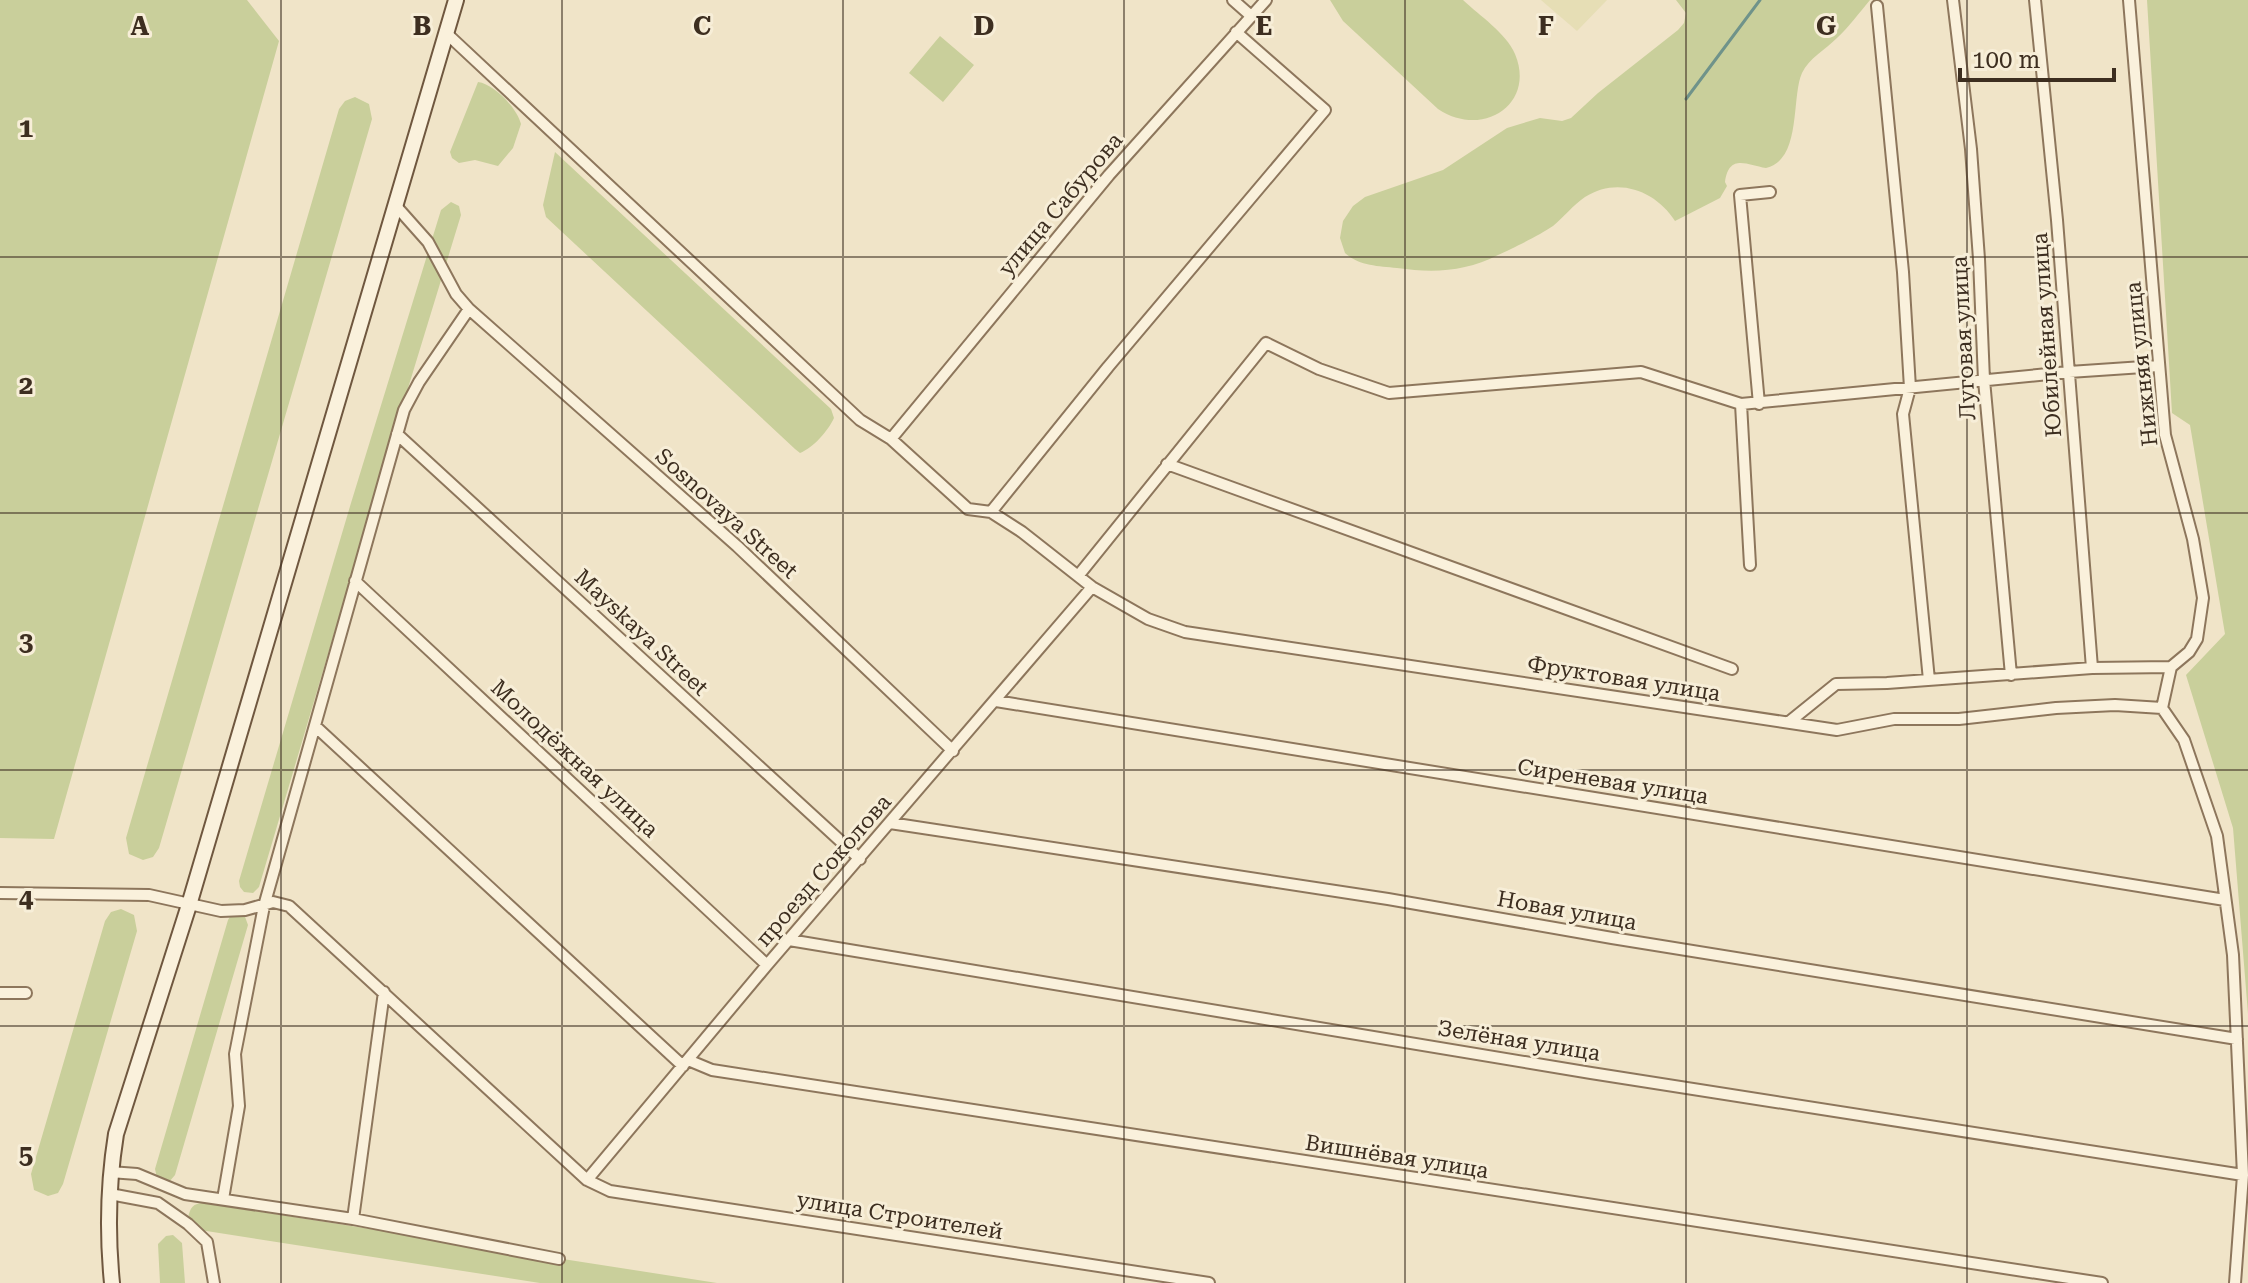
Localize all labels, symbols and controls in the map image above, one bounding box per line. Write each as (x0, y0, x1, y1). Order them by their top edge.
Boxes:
text: A (131, 11, 150, 41)
text: B (413, 11, 431, 41)
text: C (693, 11, 711, 41)
text: D (974, 11, 994, 41)
text: E (1256, 11, 1272, 41)
text: F (1538, 11, 1554, 41)
text: G (1816, 11, 1836, 41)
scale bar (1960, 32, 2114, 82)
text: 100 m (1972, 46, 2040, 74)
text: 1 (19, 113, 33, 143)
street label: улица Сабурова (993, 128, 1127, 281)
street label: Юбилейная улица (2027, 232, 2066, 438)
street label: Луговая улица (1947, 255, 1980, 421)
street label: Нижняя улица (2120, 280, 2163, 447)
text: 2 (19, 370, 33, 400)
street label: Sosnovaya Street (651, 443, 803, 584)
street label: Mayskaya Street (570, 564, 713, 701)
text: 3 (19, 627, 33, 657)
street label: Фруктовая улица (1526, 651, 1722, 706)
street label: Молодёжная улица (486, 675, 663, 842)
street label: Сиреневая улица (1516, 754, 1710, 809)
street label: проезд Соколова (751, 789, 896, 951)
text: 4 (19, 883, 34, 913)
street label: Новая улица (1495, 886, 1639, 935)
street label: Зелёная улица (1436, 1015, 1602, 1066)
street label: Вишнёвая улица (1303, 1130, 1491, 1183)
text: 5 (19, 1140, 33, 1170)
street label: улица Строителей (795, 1187, 1005, 1244)

